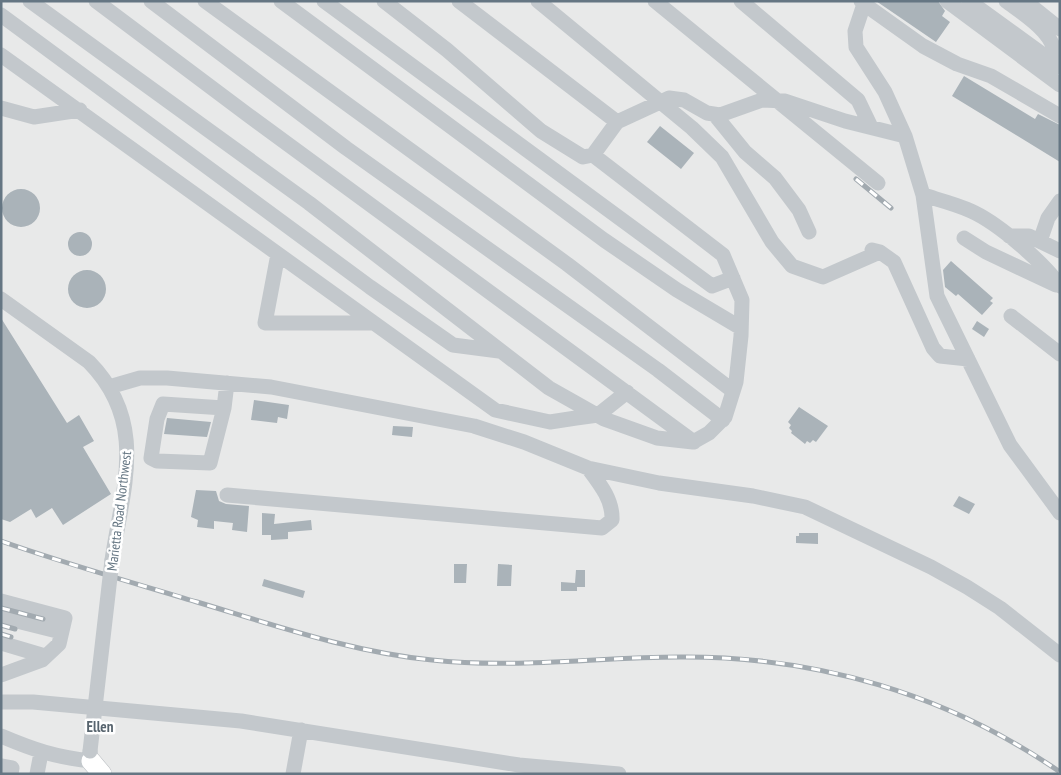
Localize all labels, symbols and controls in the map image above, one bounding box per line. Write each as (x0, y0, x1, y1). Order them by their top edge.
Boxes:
street label: Marietta Road Northwest (103, 450, 135, 572)
district label: Ellen (87, 717, 114, 736)

